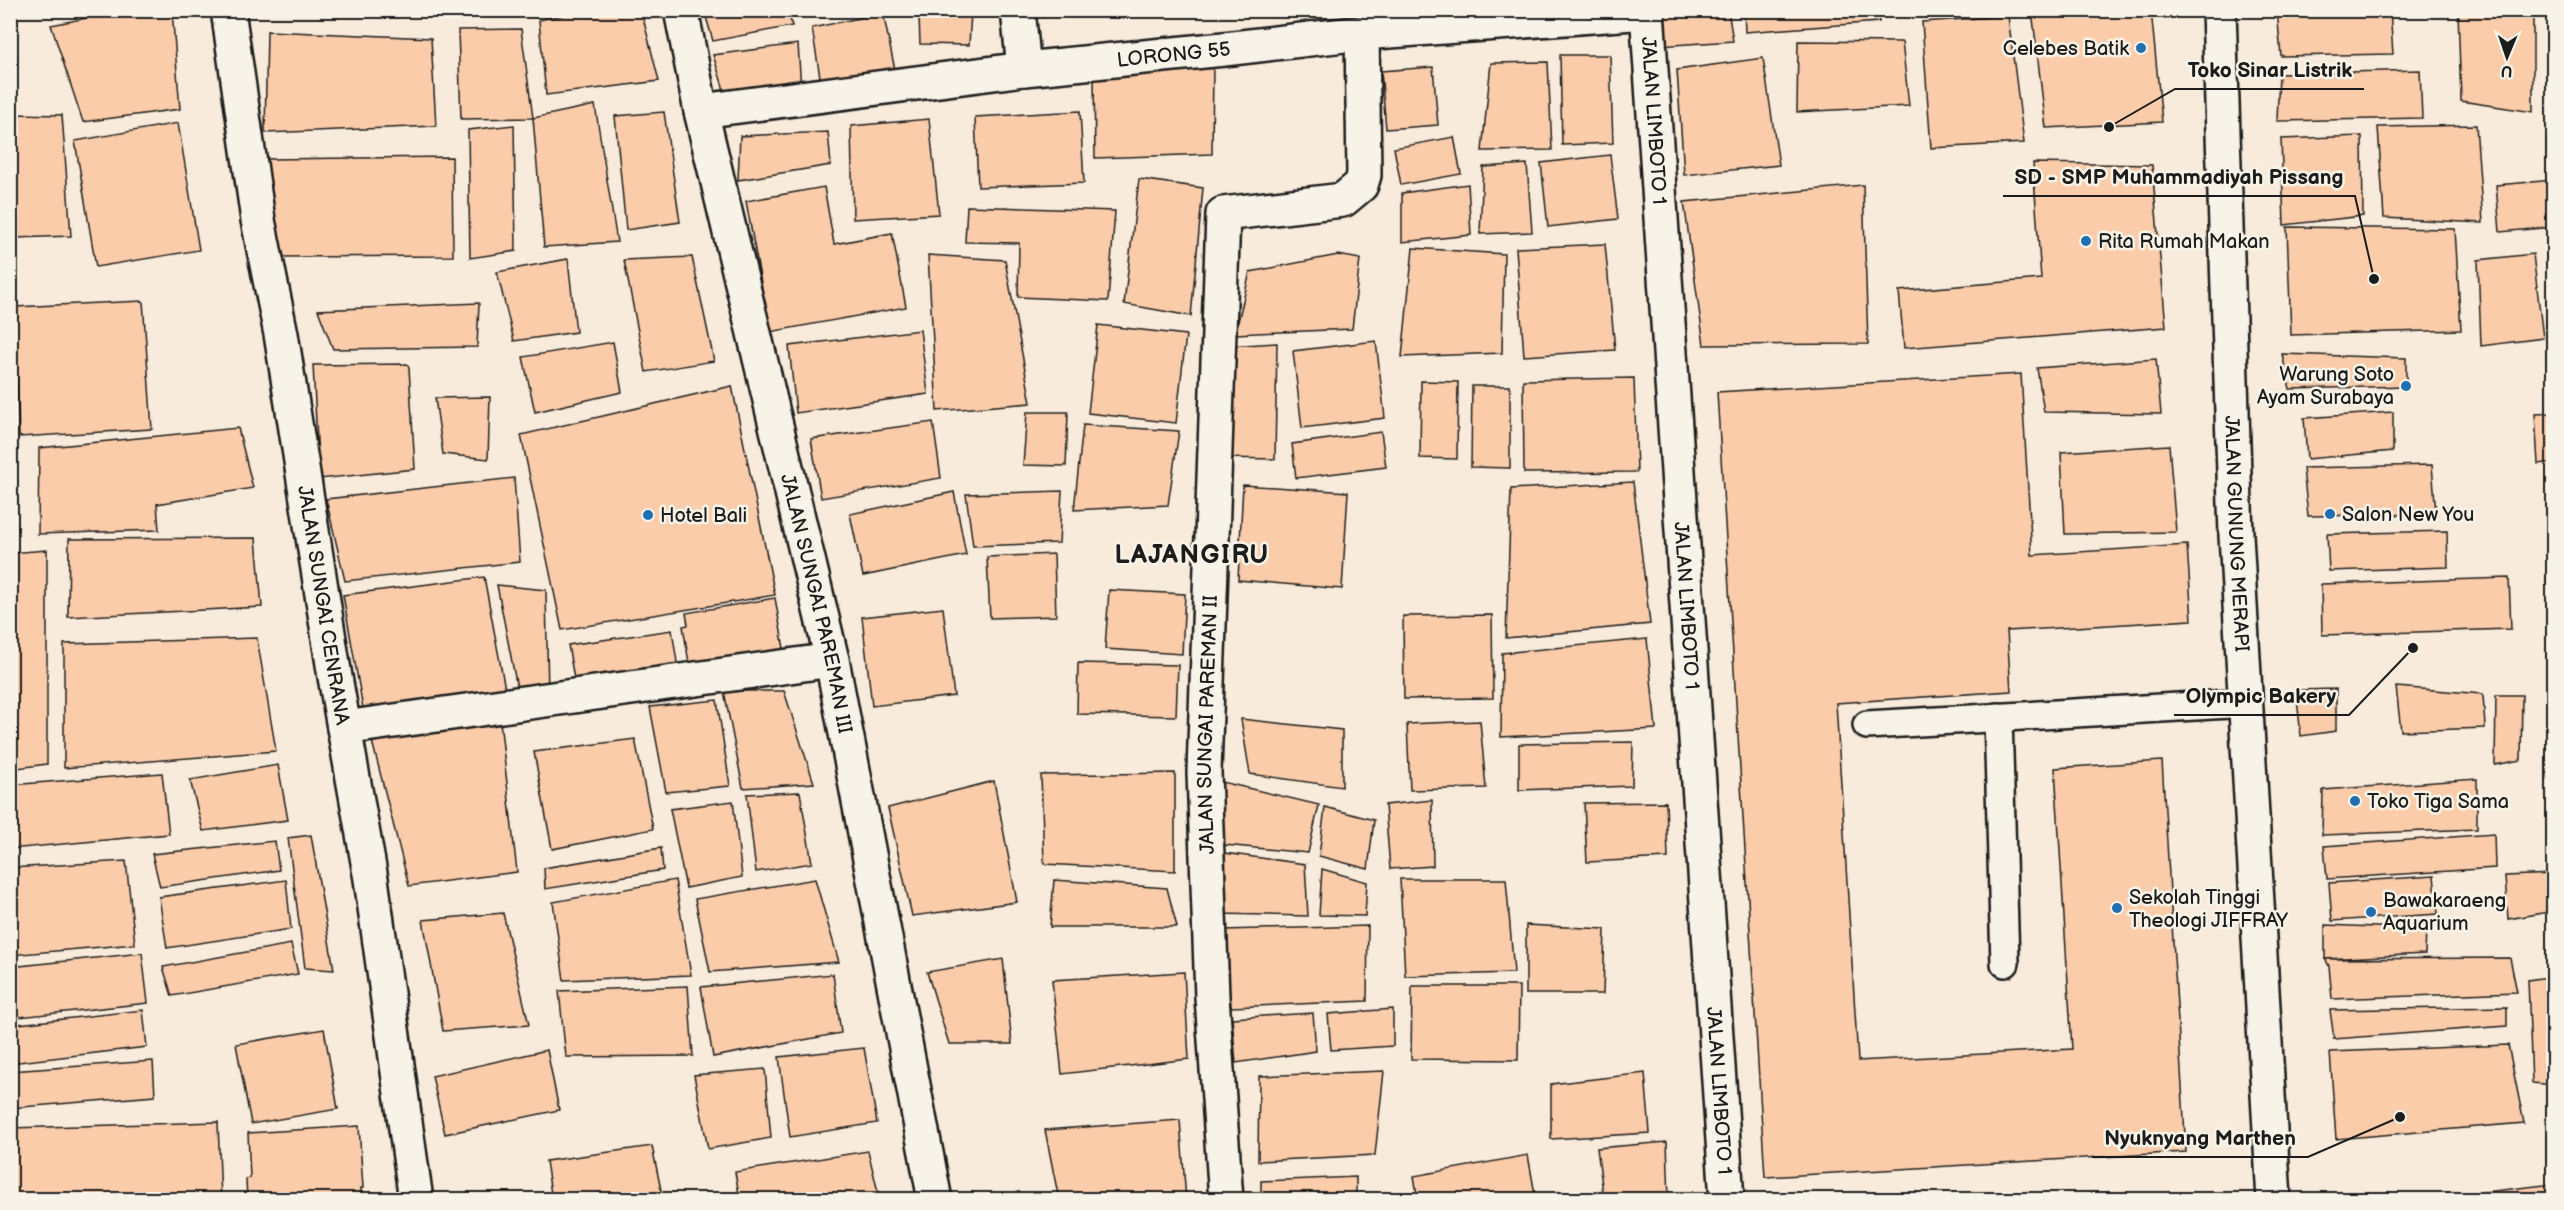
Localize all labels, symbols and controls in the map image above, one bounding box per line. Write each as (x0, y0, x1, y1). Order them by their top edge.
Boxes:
north arrow (2477, 27, 2537, 87)
street label: JALAN LIMBOTO 1 (1636, 36, 1671, 205)
street label: LORONG 55 (1116, 37, 1232, 73)
place label: Celebes Batik (2003, 37, 2129, 61)
marker: Celebes Batik (2134, 41, 2148, 55)
callout: Toko Sinar Listrik (2175, 50, 2364, 89)
text: Toko Sinar Listrik (2188, 58, 2352, 83)
text: U (2500, 61, 2513, 80)
callout: SD - SMP Muhammadiyah Pissang (2003, 157, 2355, 196)
text: SD - SMP Muhammadiyah Pissang (2015, 165, 2343, 190)
place label: Rita Rumah Makan (2098, 230, 2269, 254)
marker: Rita Rumah Makan (2079, 234, 2093, 248)
place label: Warung Soto Ayam Surabaya (2257, 363, 2394, 410)
marker: Warung Soto Ayam Surabaya (2399, 379, 2413, 393)
street label: JALAN GUNUNG MERAPI (2219, 415, 2254, 653)
street label: JALAN SUNGAI PAREMAN III (775, 472, 857, 735)
street label: JALAN SUNGAI CENRANA (292, 484, 354, 728)
place label: Salon New You (2342, 503, 2475, 527)
place label: Hotel Bali (660, 504, 747, 528)
marker: Salon New You (2323, 507, 2337, 521)
marker: Hotel Bali (641, 508, 655, 522)
street label: JALAN LIMBOTO 1 (1668, 521, 1704, 690)
district label: LAJANGIRU (1114, 540, 1270, 571)
street label: JALAN SUNGAI PAREMAN II (1193, 595, 1223, 855)
callout: Olympic Bakery (2174, 676, 2349, 715)
text: Olympic Bakery (2186, 684, 2337, 709)
place label: Toko Tiga Sama (2367, 790, 2509, 814)
marker: Toko Tiga Sama (2348, 794, 2362, 808)
place label: Sekolah Tinggi Theologi JIFFRAY (2129, 886, 2288, 933)
place label: Bawakaraeng Aquarium (2383, 889, 2506, 936)
marker: Sekolah Tinggi Theologi JIFFRAY (2110, 901, 2124, 915)
marker: Bawakaraeng Aquarium (2364, 905, 2378, 919)
street label: JALAN LIMBOTO 1 (1701, 1006, 1736, 1175)
callout: Nyuknyang Marthen (2092, 1118, 2308, 1157)
text: Nyuknyang Marthen (2104, 1126, 2296, 1151)

